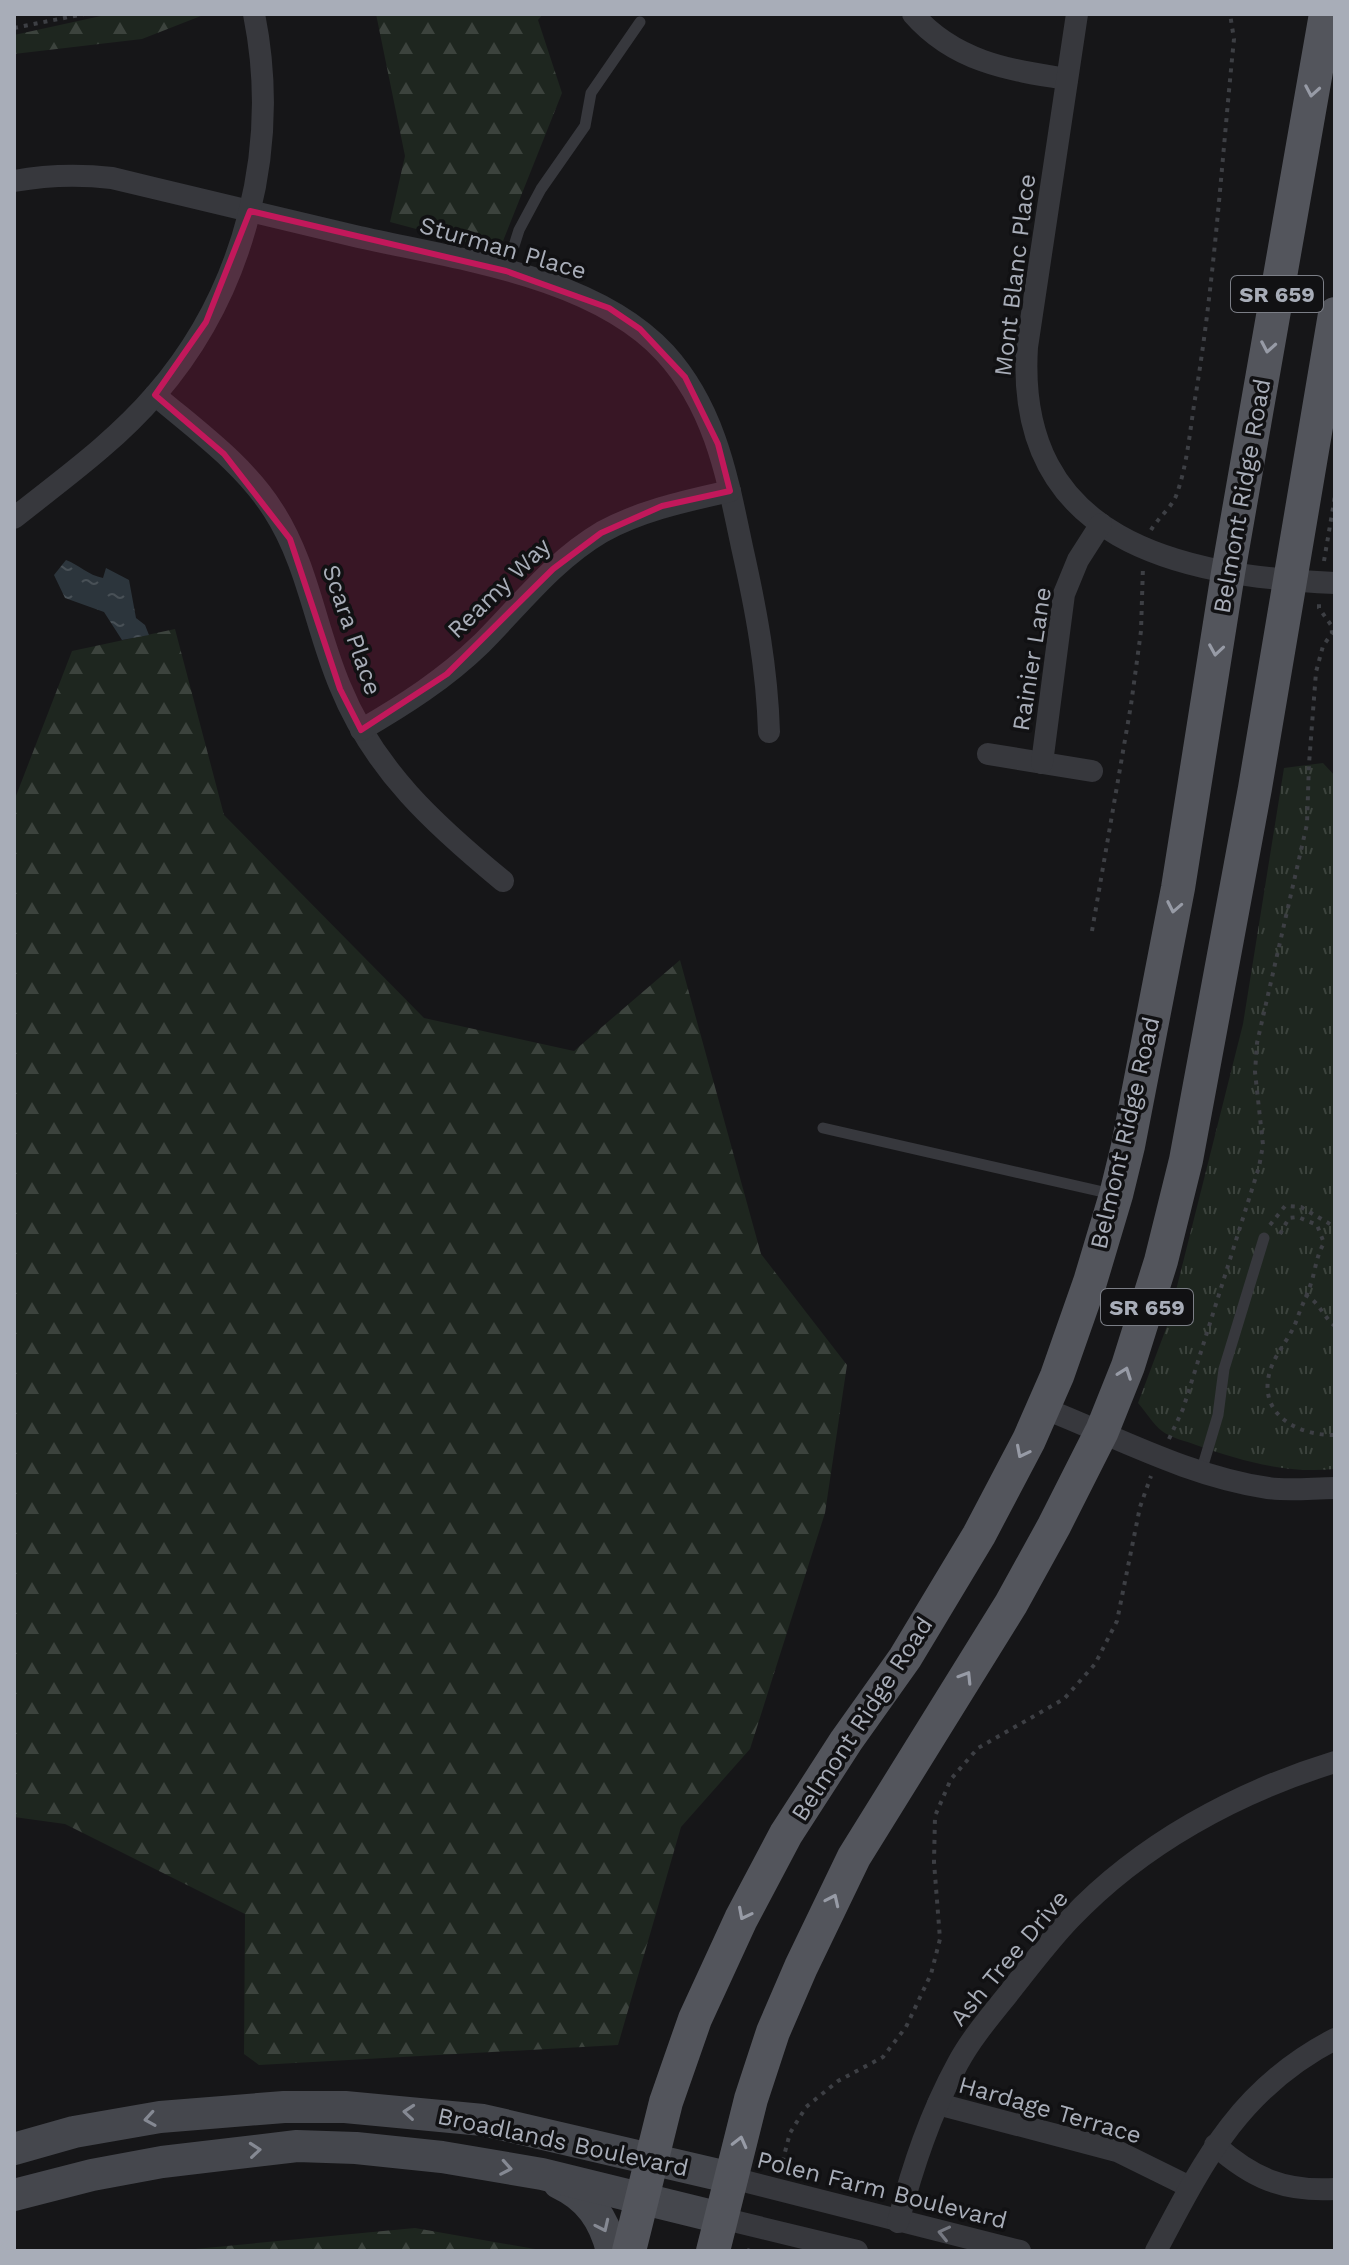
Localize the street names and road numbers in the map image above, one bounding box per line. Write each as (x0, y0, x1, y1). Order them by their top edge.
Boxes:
street label: Mont Blanc Place (989, 172, 1041, 378)
street label: Sturman Place (416, 211, 590, 285)
road number: SR 659 (1231, 276, 1323, 312)
street label: Belmont Ridge Road (1208, 377, 1276, 615)
street label: Reamy Way (442, 532, 557, 644)
street label: Scara Place (317, 561, 387, 699)
street label: Rainier Lane (1007, 585, 1057, 733)
street label: Belmont Ridge Road (1085, 1014, 1165, 1252)
road number: SR 659 (1101, 1289, 1193, 1325)
street label: Belmont Ridge Road (786, 1612, 938, 1826)
street label: Ash Tree Drive (944, 1884, 1074, 2032)
street label: Hardage Terrace (955, 2070, 1145, 2150)
street label: Broadlands Boulevard (435, 2102, 691, 2182)
street label: Polen Farm Boulevard (754, 2145, 1010, 2235)

